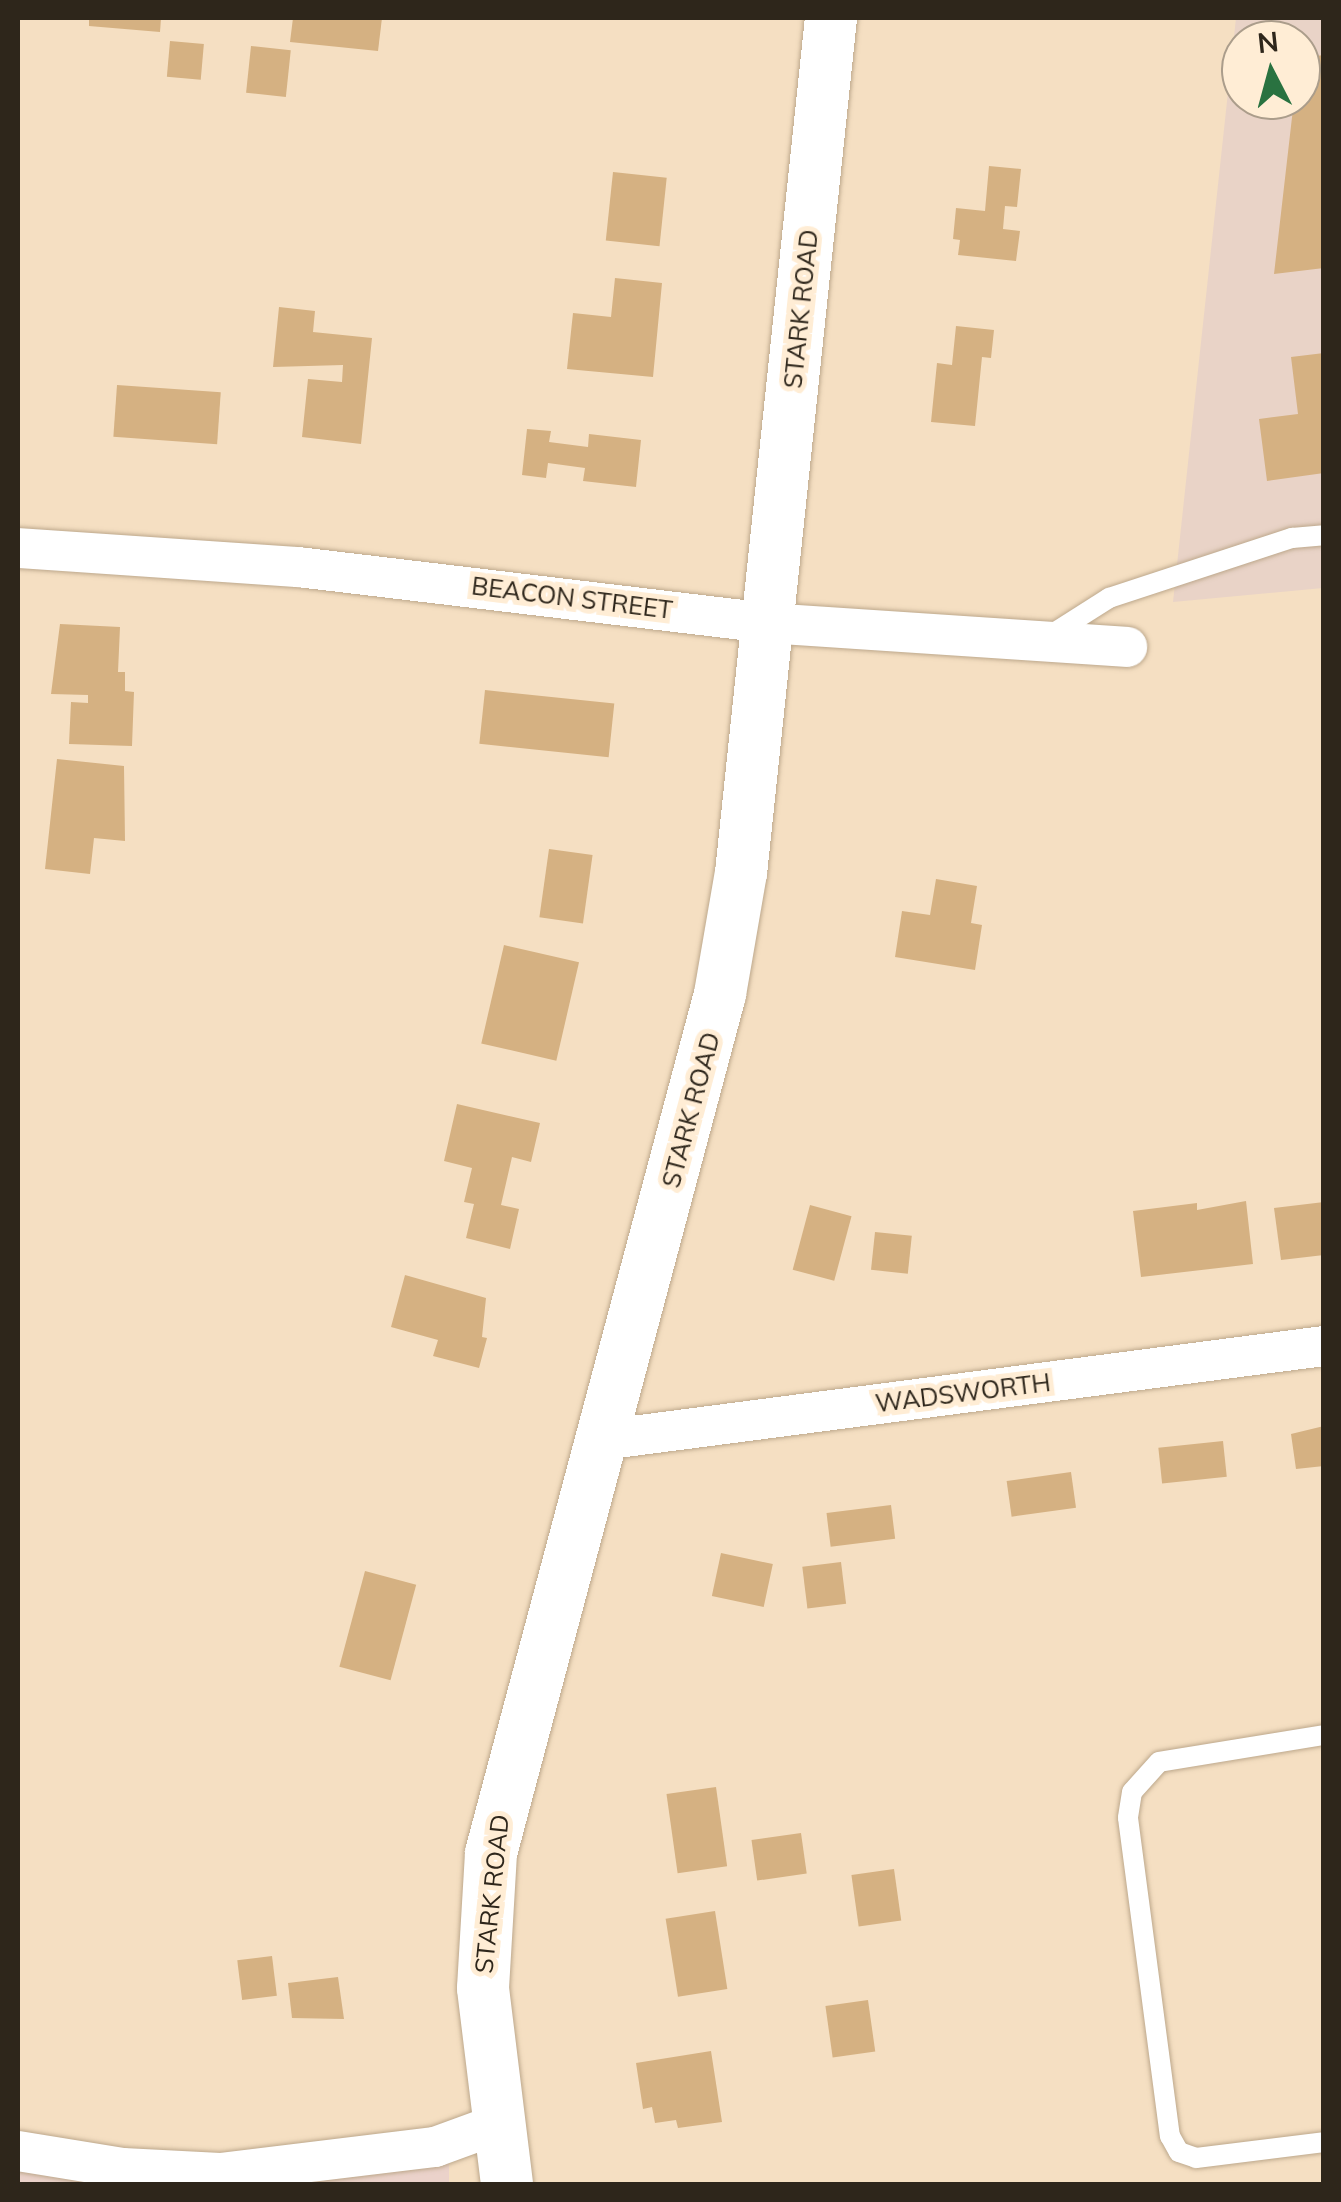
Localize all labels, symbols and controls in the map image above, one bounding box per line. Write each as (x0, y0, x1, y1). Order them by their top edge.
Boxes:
north arrow (1221, 20, 1321, 120)
text: N (1256, 23, 1280, 60)
street label: STARK ROAD (778, 228, 824, 390)
street label: BEACON STREET (470, 571, 674, 625)
street label: STARK ROAD (656, 1029, 726, 1191)
street label: WADSWORTH (874, 1367, 1052, 1419)
street label: STARK ROAD (469, 1813, 515, 1975)

